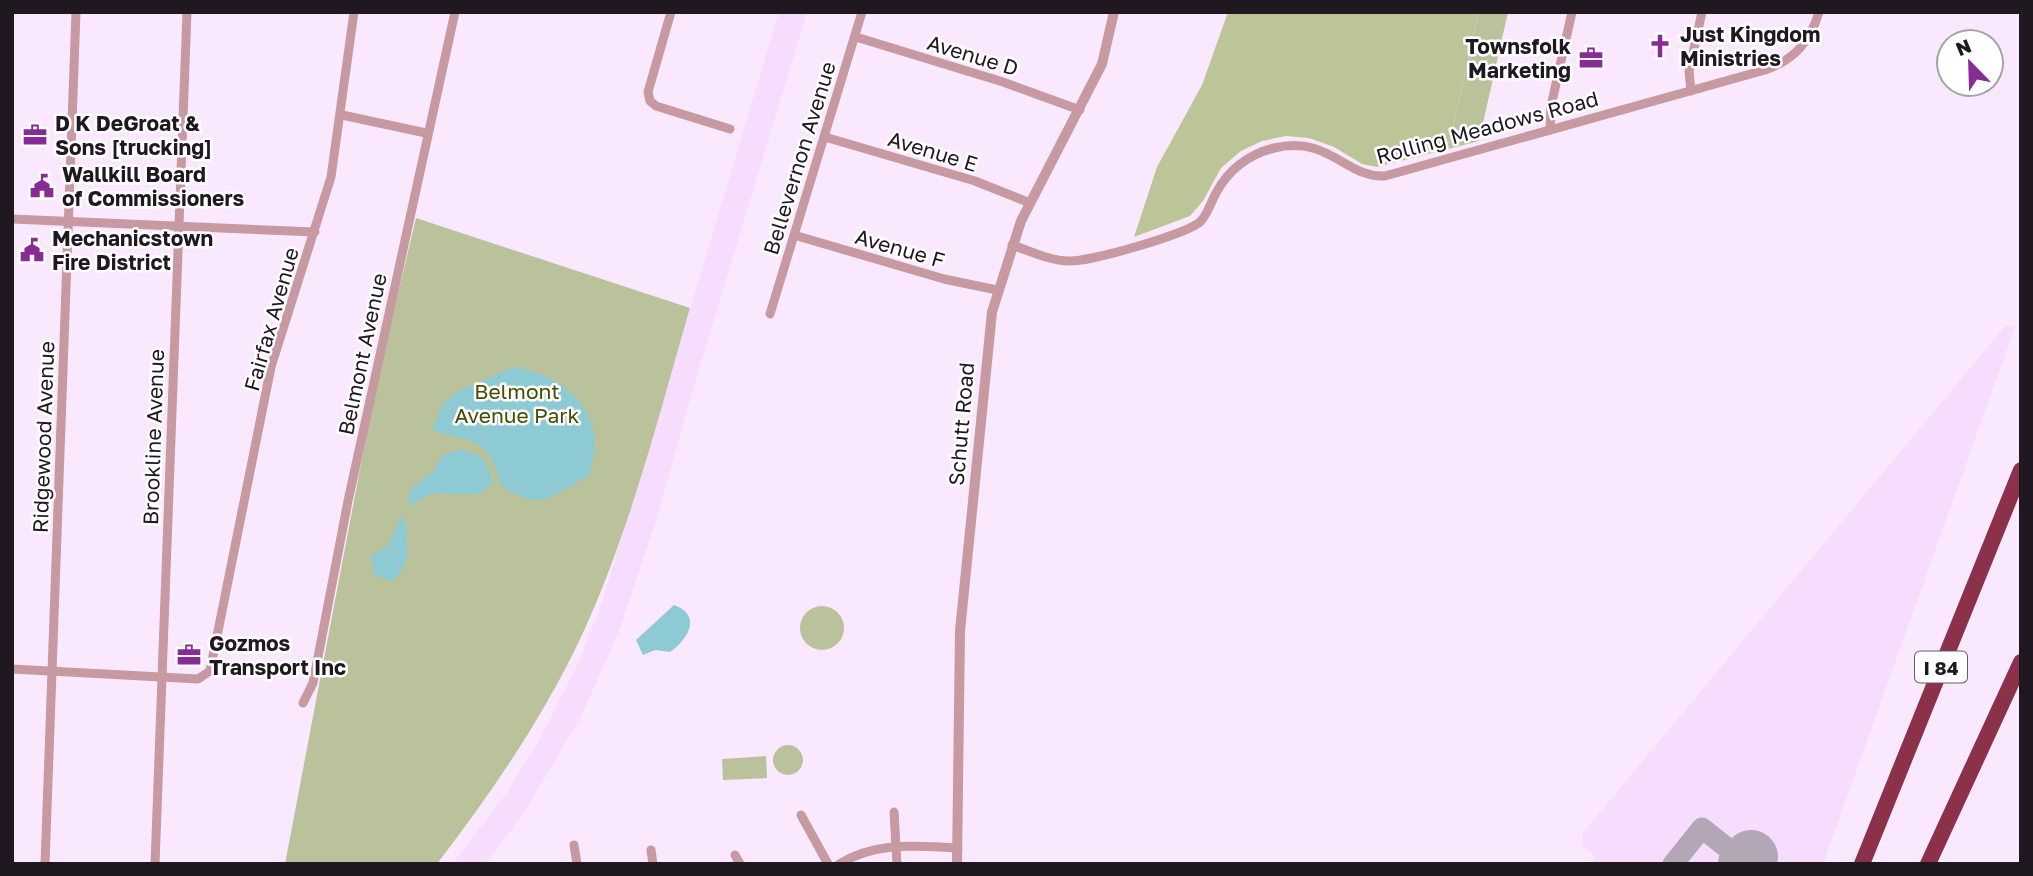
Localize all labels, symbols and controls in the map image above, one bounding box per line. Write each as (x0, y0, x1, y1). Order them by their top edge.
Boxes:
place label: Just Kingdom Ministries (1680, 21, 1820, 71)
north arrow (1935, 28, 2005, 98)
street label: Avenue D (924, 29, 1022, 81)
church icon: Just Kingdom Ministries (1646, 32, 1674, 60)
place label: Townsfolk Marketing (1465, 33, 1571, 83)
text: N (1952, 33, 1974, 60)
office icon: Townsfolk Marketing (1577, 44, 1605, 72)
street label: Bellevernon Avenue (757, 58, 841, 258)
street label: Rolling Meadows Road (1373, 85, 1601, 169)
place label: D K DeGroat & Sons [trucking] (55, 110, 212, 160)
office icon: D K DeGroat & Sons [trucking] (21, 121, 49, 149)
street label: Avenue E (885, 125, 981, 177)
place label: Wallkill Board of Commissioners (62, 161, 245, 211)
public building icon: Wallkill Board of Commissioners (28, 172, 56, 200)
street label: Avenue F (852, 223, 948, 273)
place label: Mechanicstown Fire District (52, 225, 213, 275)
public building icon: Mechanicstown Fire District (18, 236, 46, 264)
street label: Fairfax Avenue (238, 244, 304, 394)
street label: Belmont Avenue (332, 271, 392, 437)
street label: Ridgewood Avenue (27, 341, 59, 533)
street label: Brookline Avenue (137, 349, 169, 525)
street label: Schutt Road (943, 361, 979, 487)
park label: Belmont Avenue Park (455, 378, 580, 428)
place label: Gozmos Transport Inc (209, 630, 346, 680)
office icon: Gozmos Transport Inc (175, 641, 203, 669)
road number: I 84 (1915, 652, 1967, 682)

